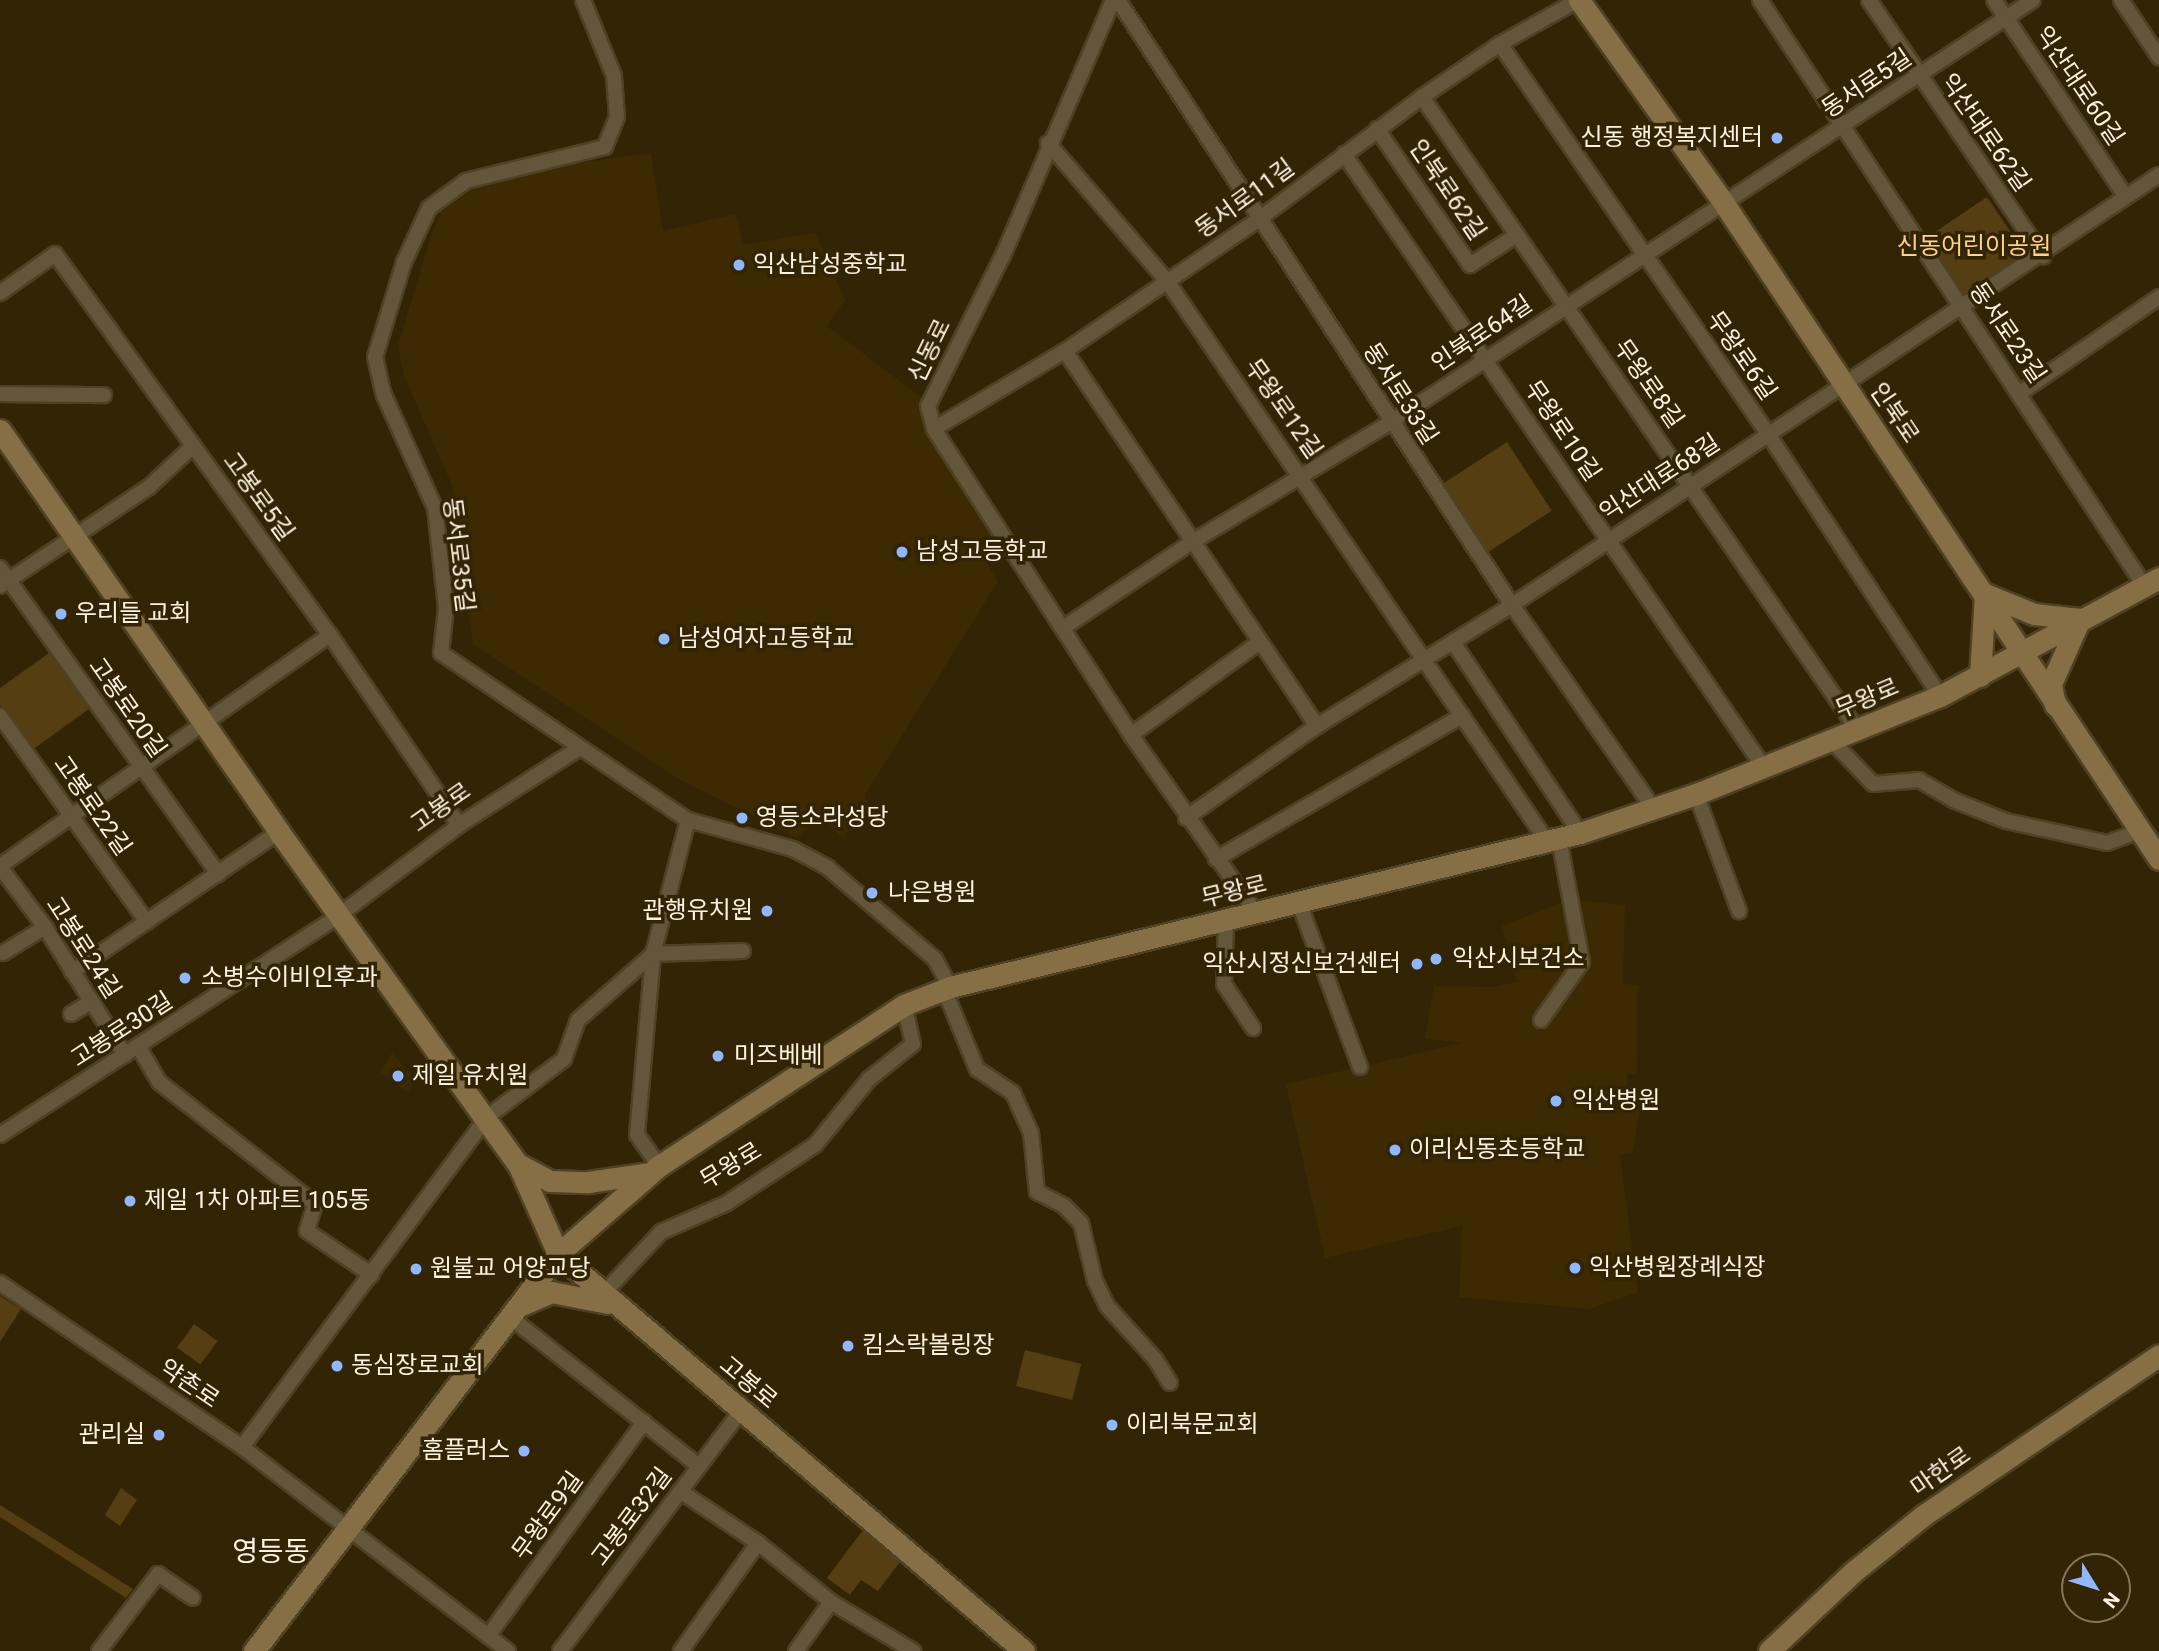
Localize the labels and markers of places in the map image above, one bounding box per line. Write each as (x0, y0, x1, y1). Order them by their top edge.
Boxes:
place label: 신동 행정복지센터 (1580, 124, 1763, 152)
marker: 신동 행정복지센터 (1769, 130, 1785, 146)
place label: 익산남성중학교 (753, 251, 908, 279)
marker: 익산남성중학교 (731, 257, 747, 273)
place label: 남성고등학교 (916, 538, 1048, 566)
marker: 남성고등학교 (894, 544, 910, 560)
place label: 우리들 교회 (75, 600, 191, 628)
marker: 우리들 교회 (53, 606, 69, 622)
place label: 남성여자고등학교 (678, 625, 855, 653)
marker: 남성여자고등학교 (656, 631, 672, 647)
place label: 영등소라성당 (756, 804, 888, 832)
marker: 영등소라성당 (734, 810, 750, 826)
place label: 나은병원 (888, 879, 976, 907)
marker: 나은병원 (862, 883, 882, 903)
place label: 관행유치원 (643, 897, 753, 925)
marker: 관행유치원 (759, 903, 775, 919)
place label: 익산시보건소 (1452, 945, 1584, 973)
marker: 익산시보건소 (1426, 949, 1446, 969)
place label: 익산시정신보건센터 (1202, 950, 1401, 978)
marker: 익산시정신보건센터 (1407, 954, 1427, 974)
place label: 소병수이비인후과 (201, 964, 378, 992)
marker: 소병수이비인후과 (175, 968, 195, 988)
place label: 미즈베베 (734, 1042, 822, 1070)
marker: 미즈베베 (708, 1046, 728, 1066)
place label: 제일 유치원 (412, 1062, 528, 1090)
marker: 제일 유치원 (390, 1068, 406, 1084)
place label: 익산병원 (1572, 1087, 1660, 1115)
marker: 익산병원 (1546, 1091, 1566, 1111)
place label: 이리신동초등학교 (1409, 1136, 1586, 1164)
marker: 이리신동초등학교 (1387, 1142, 1403, 1158)
place label: 제일 1차 아파트 105동 (144, 1187, 370, 1215)
marker: 제일 1차 아파트 105동 (122, 1193, 138, 1209)
place label: 익산병원장례식장 (1589, 1254, 1766, 1282)
place label: 원불교 어양교당 (430, 1255, 591, 1283)
marker: 익산병원장례식장 (1567, 1260, 1583, 1276)
marker: 원불교 어양교당 (408, 1261, 424, 1277)
place label: 킴스락볼링장 (862, 1332, 994, 1360)
marker: 킴스락볼링장 (840, 1338, 856, 1354)
place label: 동심장로교회 (351, 1352, 483, 1380)
marker: 동심장로교회 (329, 1358, 345, 1374)
place label: 이리북문교회 (1126, 1411, 1258, 1439)
marker: 이리북문교회 (1104, 1417, 1120, 1433)
place label: 관리실 (79, 1421, 145, 1449)
marker: 관리실 (151, 1427, 167, 1443)
place label: 홈플러스 (422, 1437, 510, 1465)
marker: 홈플러스 (516, 1443, 532, 1459)

